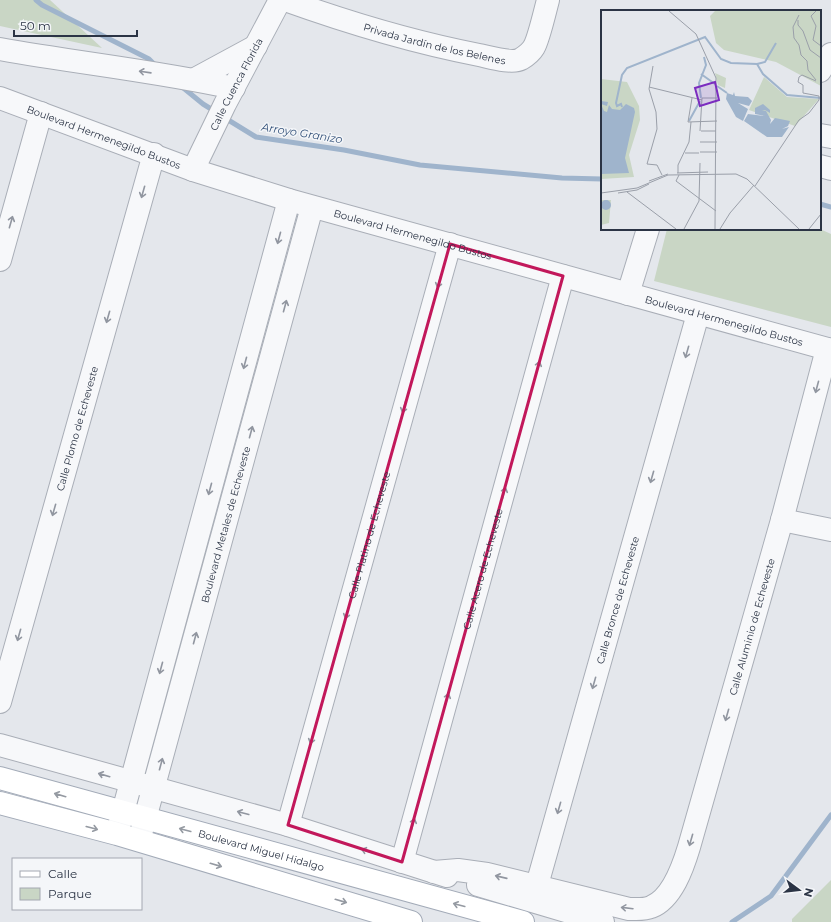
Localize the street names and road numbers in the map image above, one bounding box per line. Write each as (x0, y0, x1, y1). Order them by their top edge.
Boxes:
street label: Privada Jardín de los Belenes (362, 20, 507, 67)
street label: Calle Cuenca Florida (207, 36, 266, 133)
street label: Boulevard Hermenegildo Bustos (25, 103, 183, 172)
street label: Boulevard Hermenegildo Bustos (332, 207, 493, 263)
street label: Boulevard Hermenegildo Bustos (643, 293, 805, 349)
street label: Calle Plomo de Echeveste (54, 365, 101, 493)
street label: Boulevard Metales de Echeveste (198, 445, 253, 604)
street label: Calle Platino de Echeveste (345, 470, 393, 600)
street label: Calle Acero de Echeveste (460, 507, 506, 631)
street label: Calle Bronce de Echeveste (594, 535, 642, 666)
street label: Calle Aluminio de Echeveste (726, 557, 778, 697)
street label: Boulevard Miguel Hidalgo (197, 827, 326, 874)

